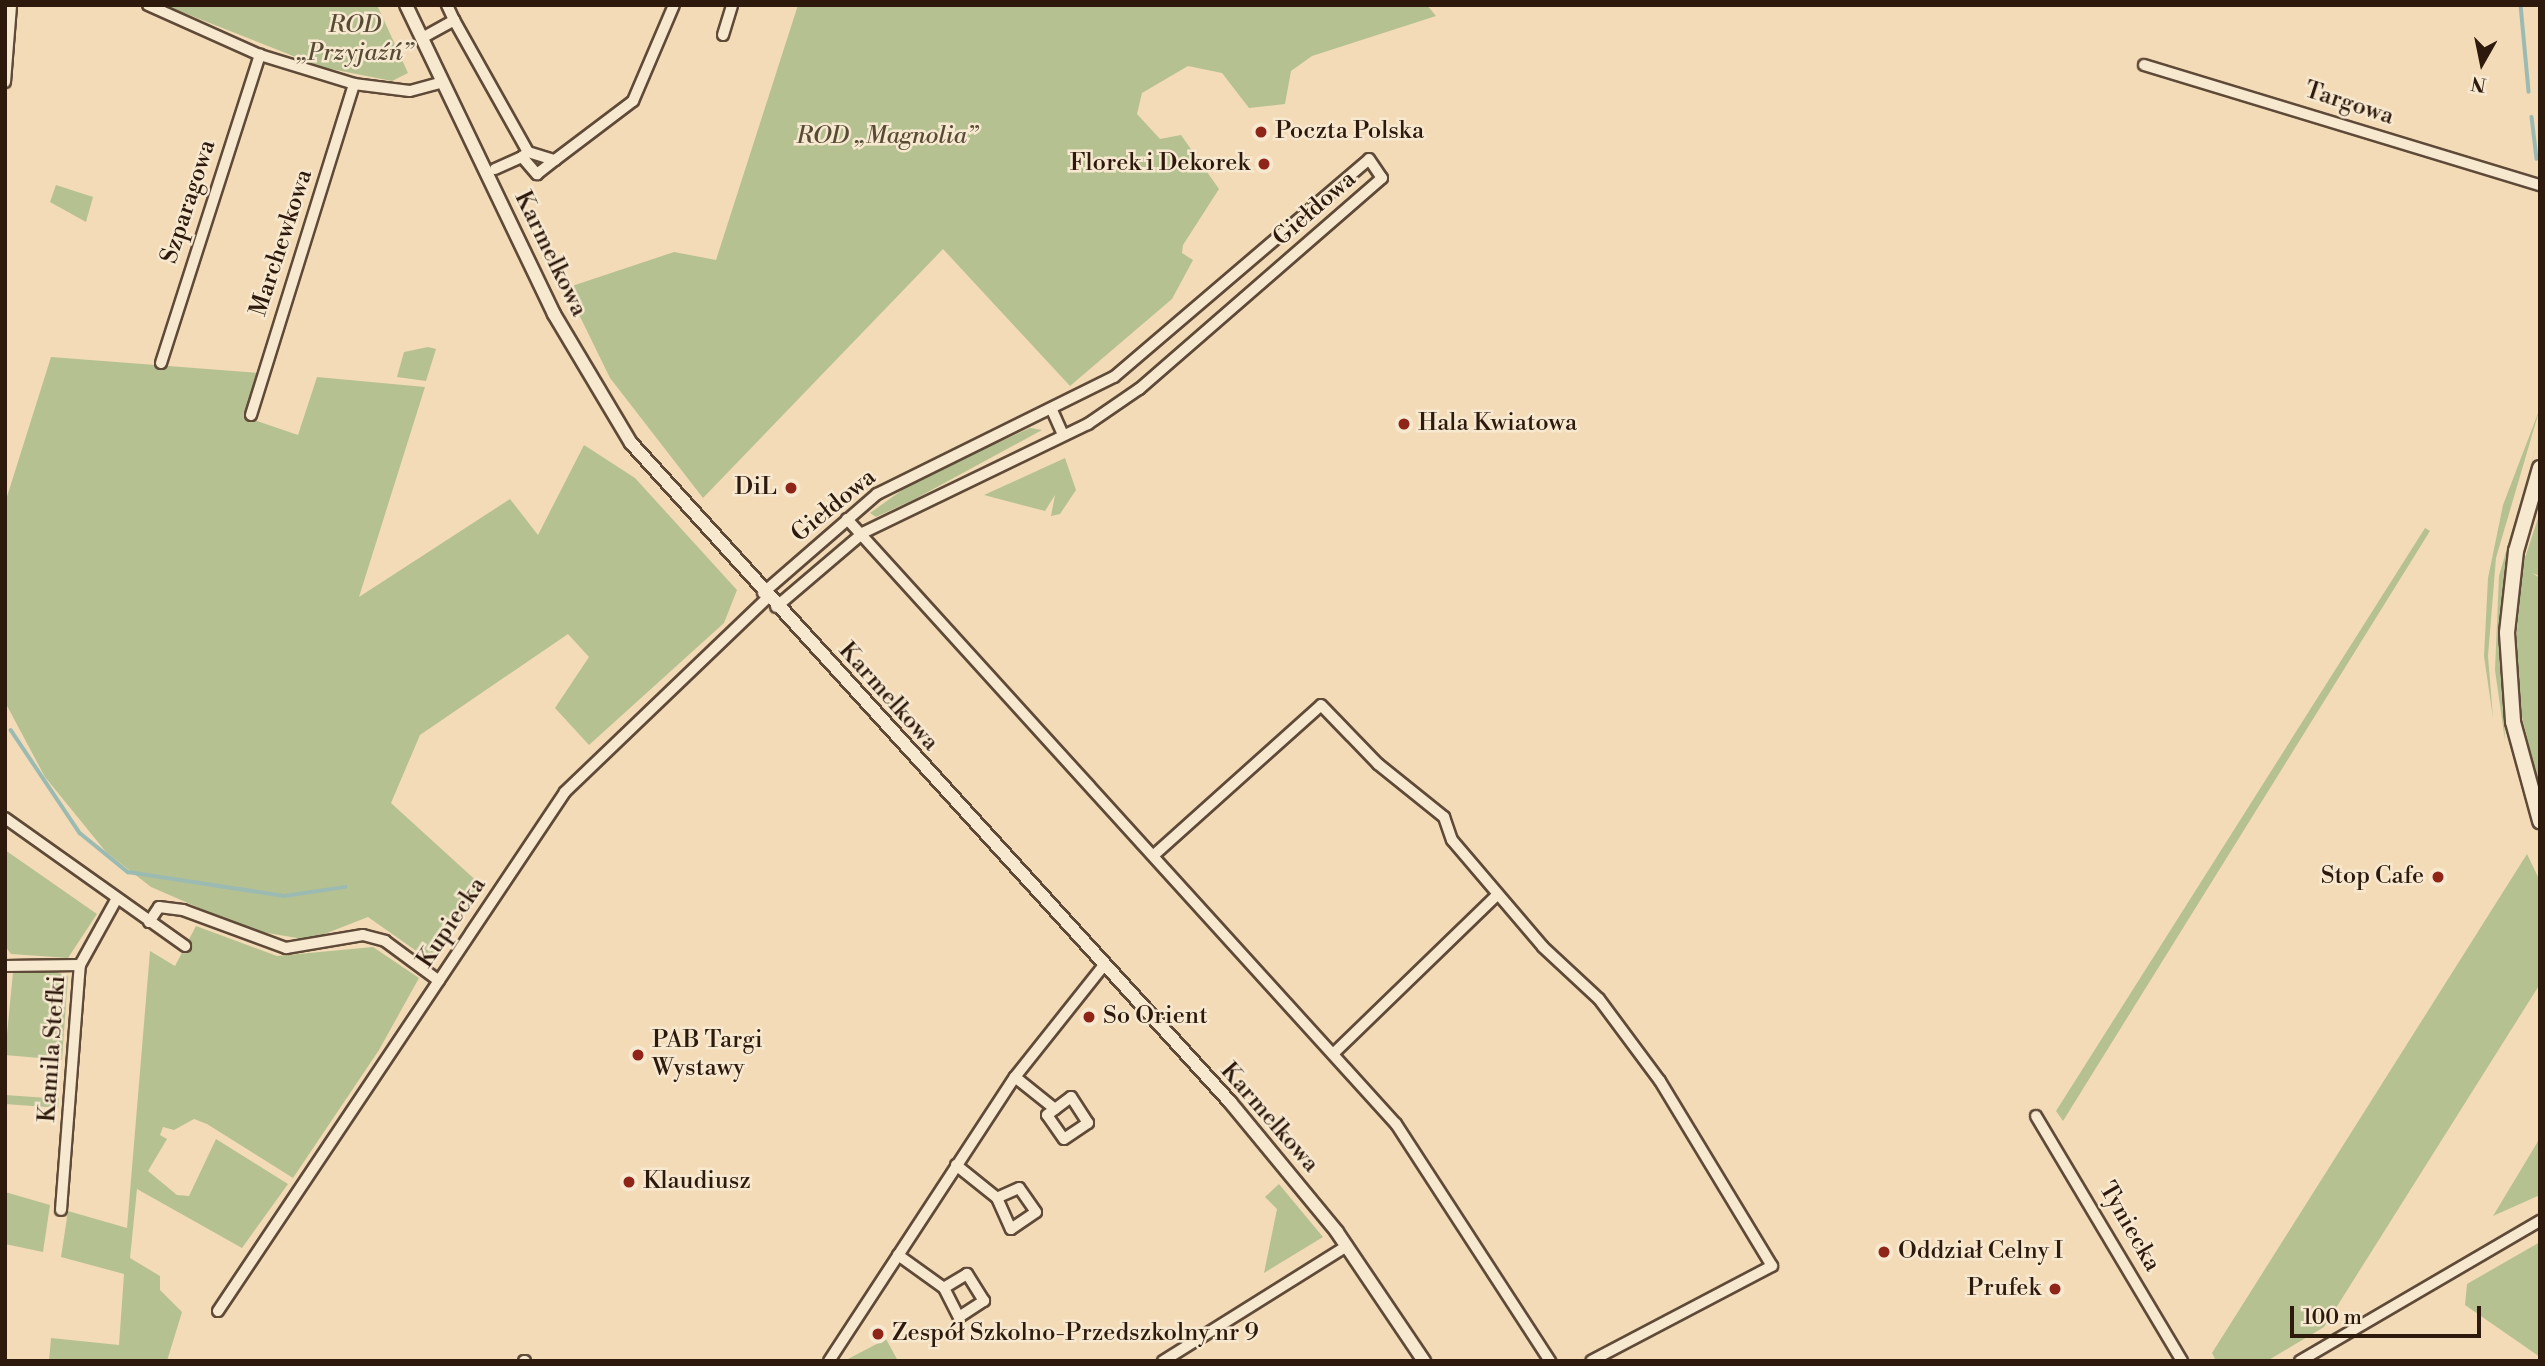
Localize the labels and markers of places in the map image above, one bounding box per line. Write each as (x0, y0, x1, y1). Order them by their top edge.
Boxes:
place label: Poczta Polska (1275, 118, 1424, 146)
marker: Poczta Polska (1253, 124, 1269, 140)
place label: Florek i Dekorek (1070, 150, 1250, 178)
marker: Florek i Dekorek (1256, 156, 1272, 172)
place label: Hala Kwiatowa (1418, 410, 1577, 438)
marker: Hala Kwiatowa (1396, 416, 1412, 432)
place label: DiL (735, 474, 777, 502)
marker: DiL (783, 480, 799, 496)
place label: Stop Cafe (2321, 863, 2424, 891)
marker: Stop Cafe (2430, 869, 2446, 885)
place label: So Orient (1103, 1003, 1208, 1031)
marker: So Orient (1081, 1009, 1097, 1025)
place label: PAB Targi Wystawy (652, 1027, 763, 1083)
marker: PAB Targi Wystawy (630, 1047, 646, 1063)
place label: Klaudiusz (643, 1168, 751, 1196)
marker: Klaudiusz (621, 1174, 637, 1190)
place label: Oddział Celny I (1898, 1238, 2063, 1266)
marker: Oddział Celny I (1876, 1244, 1892, 1260)
place label: Prufek (1967, 1275, 2041, 1303)
marker: Prufek (2047, 1281, 2063, 1297)
place label: Zespół Szkolno-Przedszkolny nr 9 (892, 1320, 1259, 1348)
marker: Zespół Szkolno-Przedszkolny nr 9 (870, 1326, 886, 1342)

